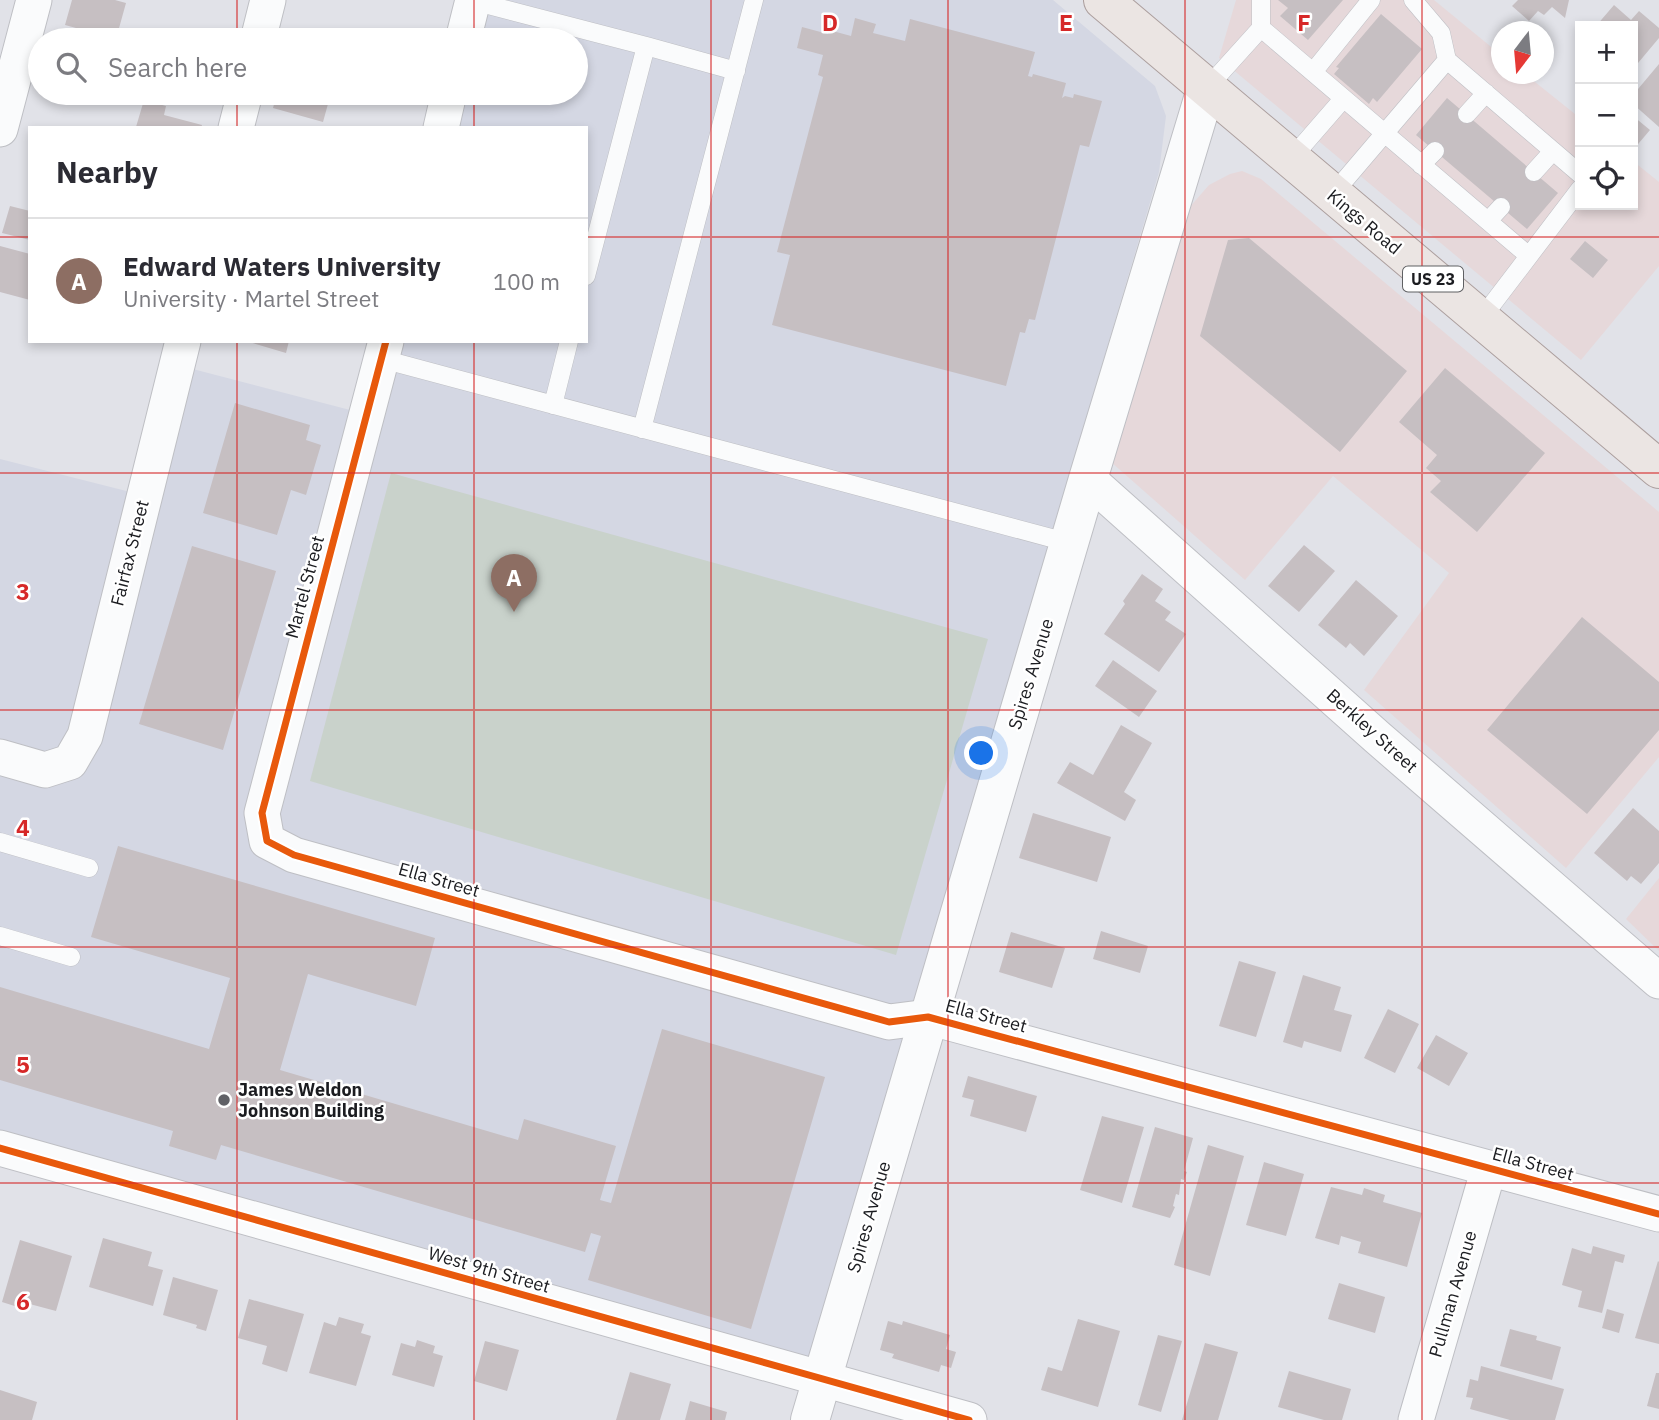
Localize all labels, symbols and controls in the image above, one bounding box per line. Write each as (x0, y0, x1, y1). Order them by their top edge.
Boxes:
text: D (822, 7, 838, 37)
text: E (1059, 7, 1073, 37)
text: F (1297, 7, 1311, 37)
north arrow (1491, 21, 1554, 84)
map controls (1575, 21, 1638, 210)
button: + (1575, 21, 1638, 84)
search box (28, 28, 588, 105)
icon: search (52, 48, 90, 86)
text: Search here (108, 50, 247, 84)
button: − (1575, 84, 1638, 147)
button: locate (1575, 147, 1638, 210)
text: Nearby (56, 152, 158, 191)
street label: Kings Road (1322, 184, 1406, 259)
text: Edward Waters University (123, 249, 441, 283)
text: A (71, 266, 87, 296)
text: 100 m (493, 266, 560, 296)
road number: US 23 (1403, 266, 1463, 292)
text: University · Martel Street (123, 283, 379, 313)
street label: Fairfax Street (105, 498, 154, 608)
street label: Martel Street (280, 533, 329, 641)
pin: A (491, 554, 537, 612)
text: 3 (16, 576, 30, 606)
street label: Spires Avenue (1003, 615, 1058, 732)
street label: Berkley Street (1322, 684, 1423, 778)
your location (964, 736, 998, 770)
text: 4 (16, 812, 30, 842)
street label: Ella Street (396, 857, 482, 902)
street label: Ella Street (943, 994, 1029, 1037)
text: 5 (16, 1049, 30, 1079)
place label: James Weldon Johnson Building (238, 1078, 384, 1122)
marker: James Weldon Johnson Building (216, 1092, 232, 1108)
street label: Ella Street (1490, 1142, 1576, 1185)
street label: Spires Avenue (842, 1158, 895, 1275)
street label: Pullman Avenue (1423, 1228, 1482, 1360)
street label: West 9th Street (425, 1241, 553, 1298)
text: 6 (16, 1286, 30, 1316)

